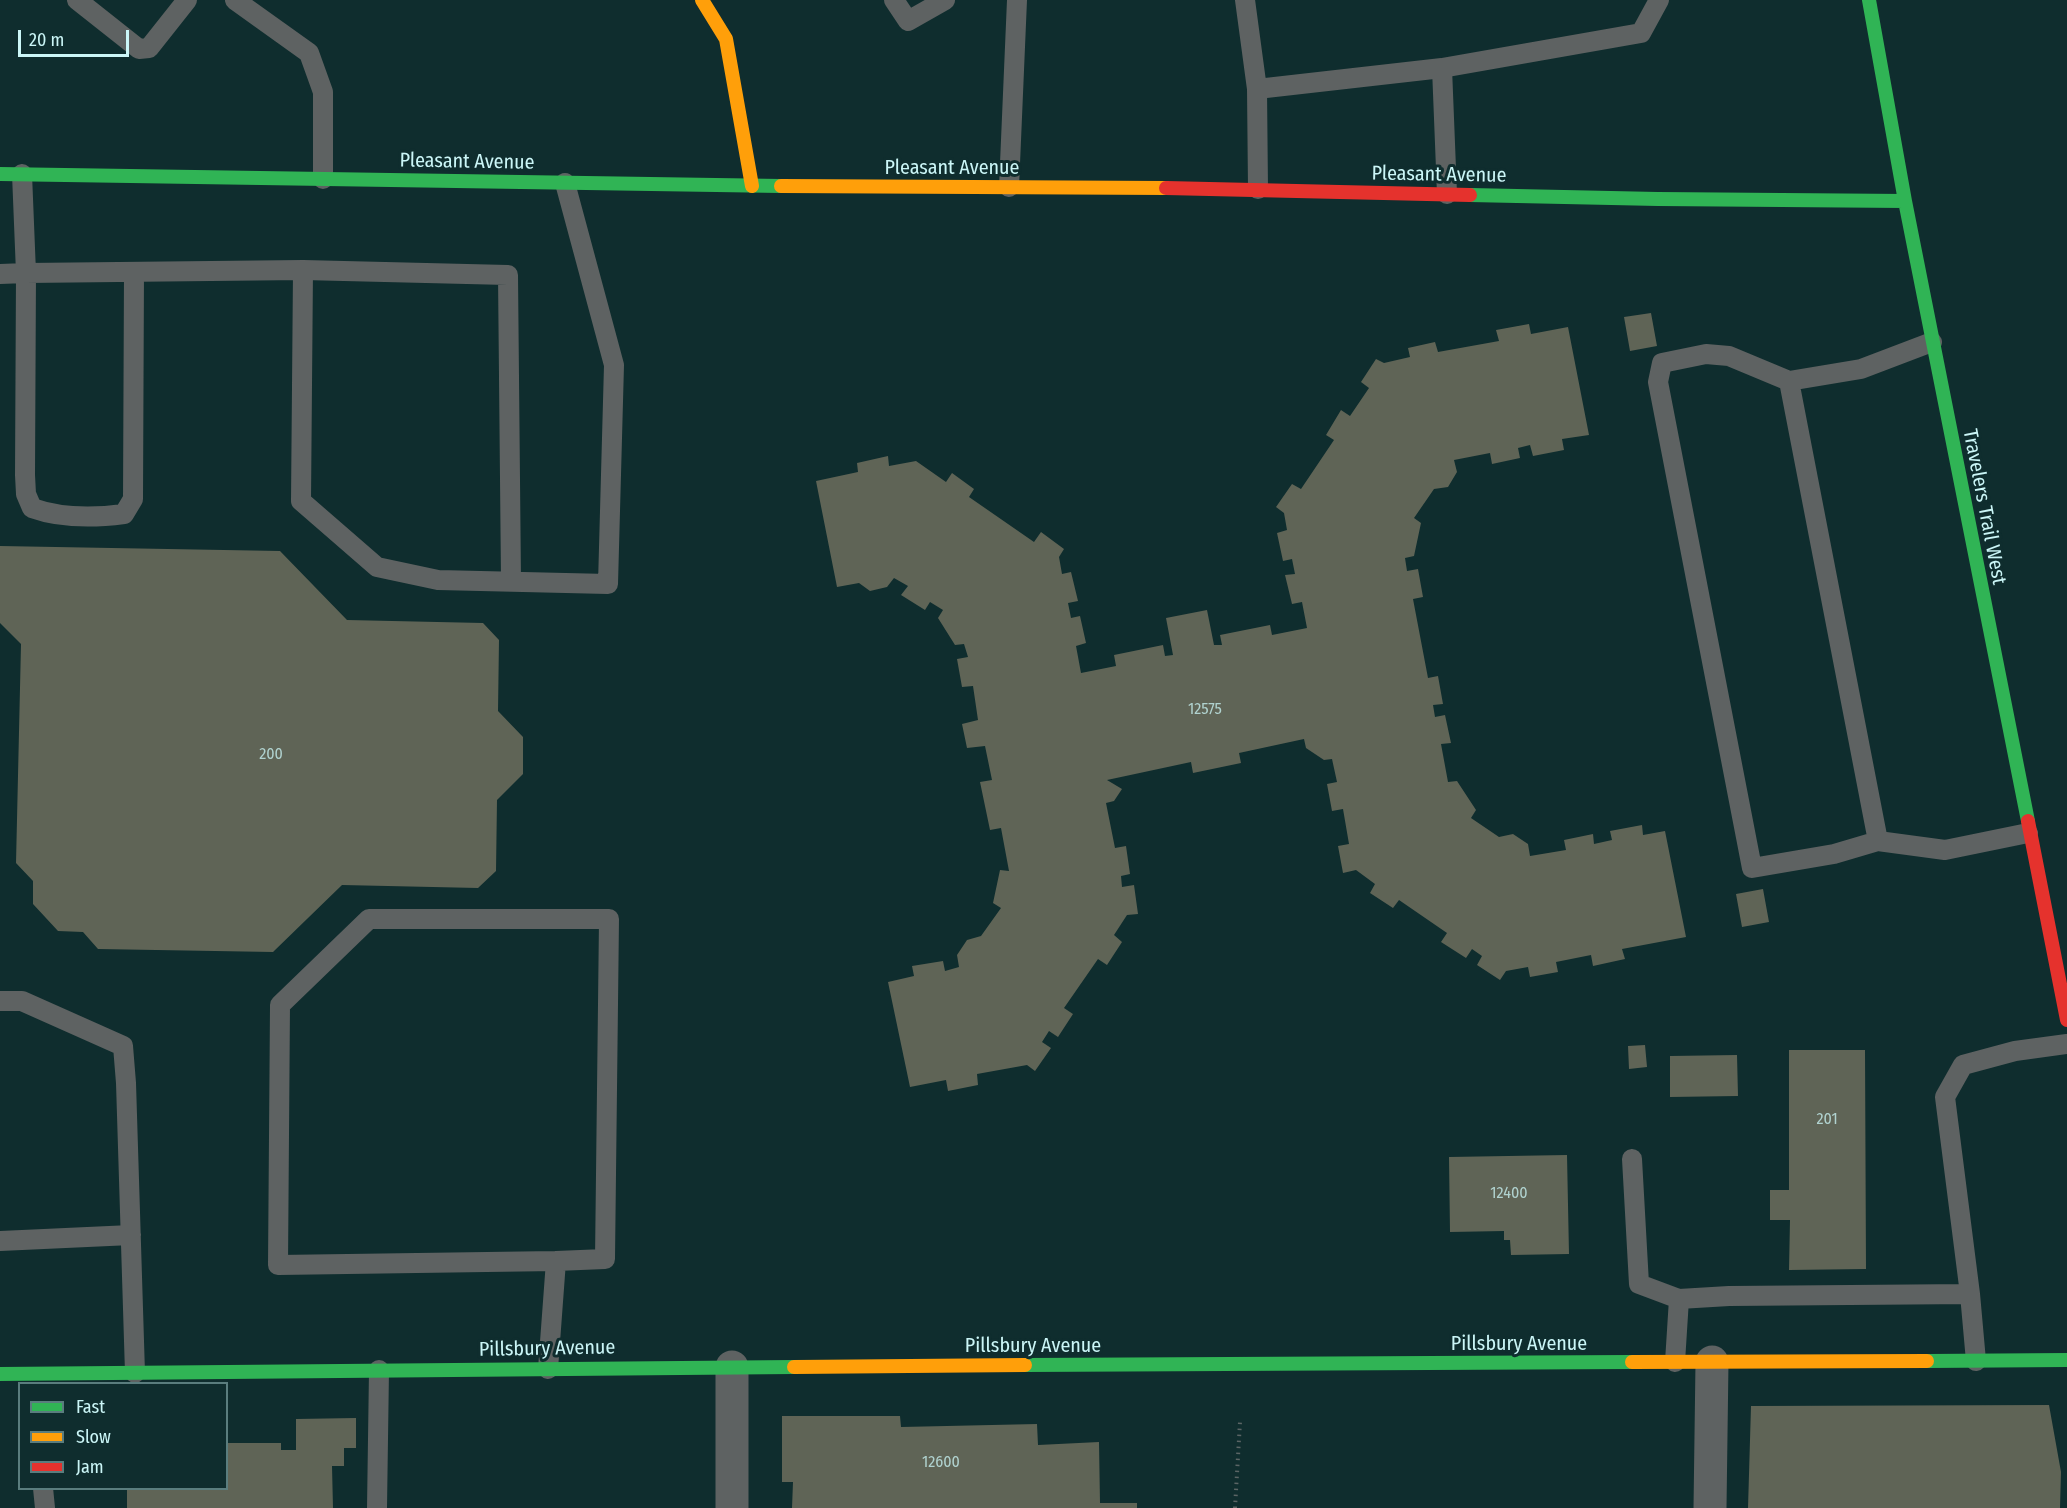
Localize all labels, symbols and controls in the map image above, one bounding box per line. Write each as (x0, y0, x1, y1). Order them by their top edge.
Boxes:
scale bar (21, 18, 132, 56)
text: 20 m (29, 29, 64, 51)
street label: Pleasant Avenue (399, 149, 535, 175)
street label: Pleasant Avenue (885, 156, 1019, 180)
street label: Pleasant Avenue (1371, 162, 1507, 188)
street label: Travelers Trail West (1957, 427, 2011, 587)
house number: 12575 (1188, 700, 1222, 720)
house number: 200 (259, 745, 283, 765)
house number: 201 (1816, 1110, 1838, 1130)
house number: 12400 (1490, 1184, 1528, 1204)
street label: Pillsbury Avenue (1451, 1332, 1587, 1356)
street label: Pillsbury Avenue (965, 1334, 1101, 1358)
street label: Pillsbury Avenue (479, 1336, 615, 1362)
legend (18, 1382, 228, 1490)
text: Fast (76, 1396, 105, 1418)
text: Slow (76, 1426, 111, 1448)
house number: 12600 (922, 1453, 960, 1473)
text: Jam (76, 1456, 104, 1478)

